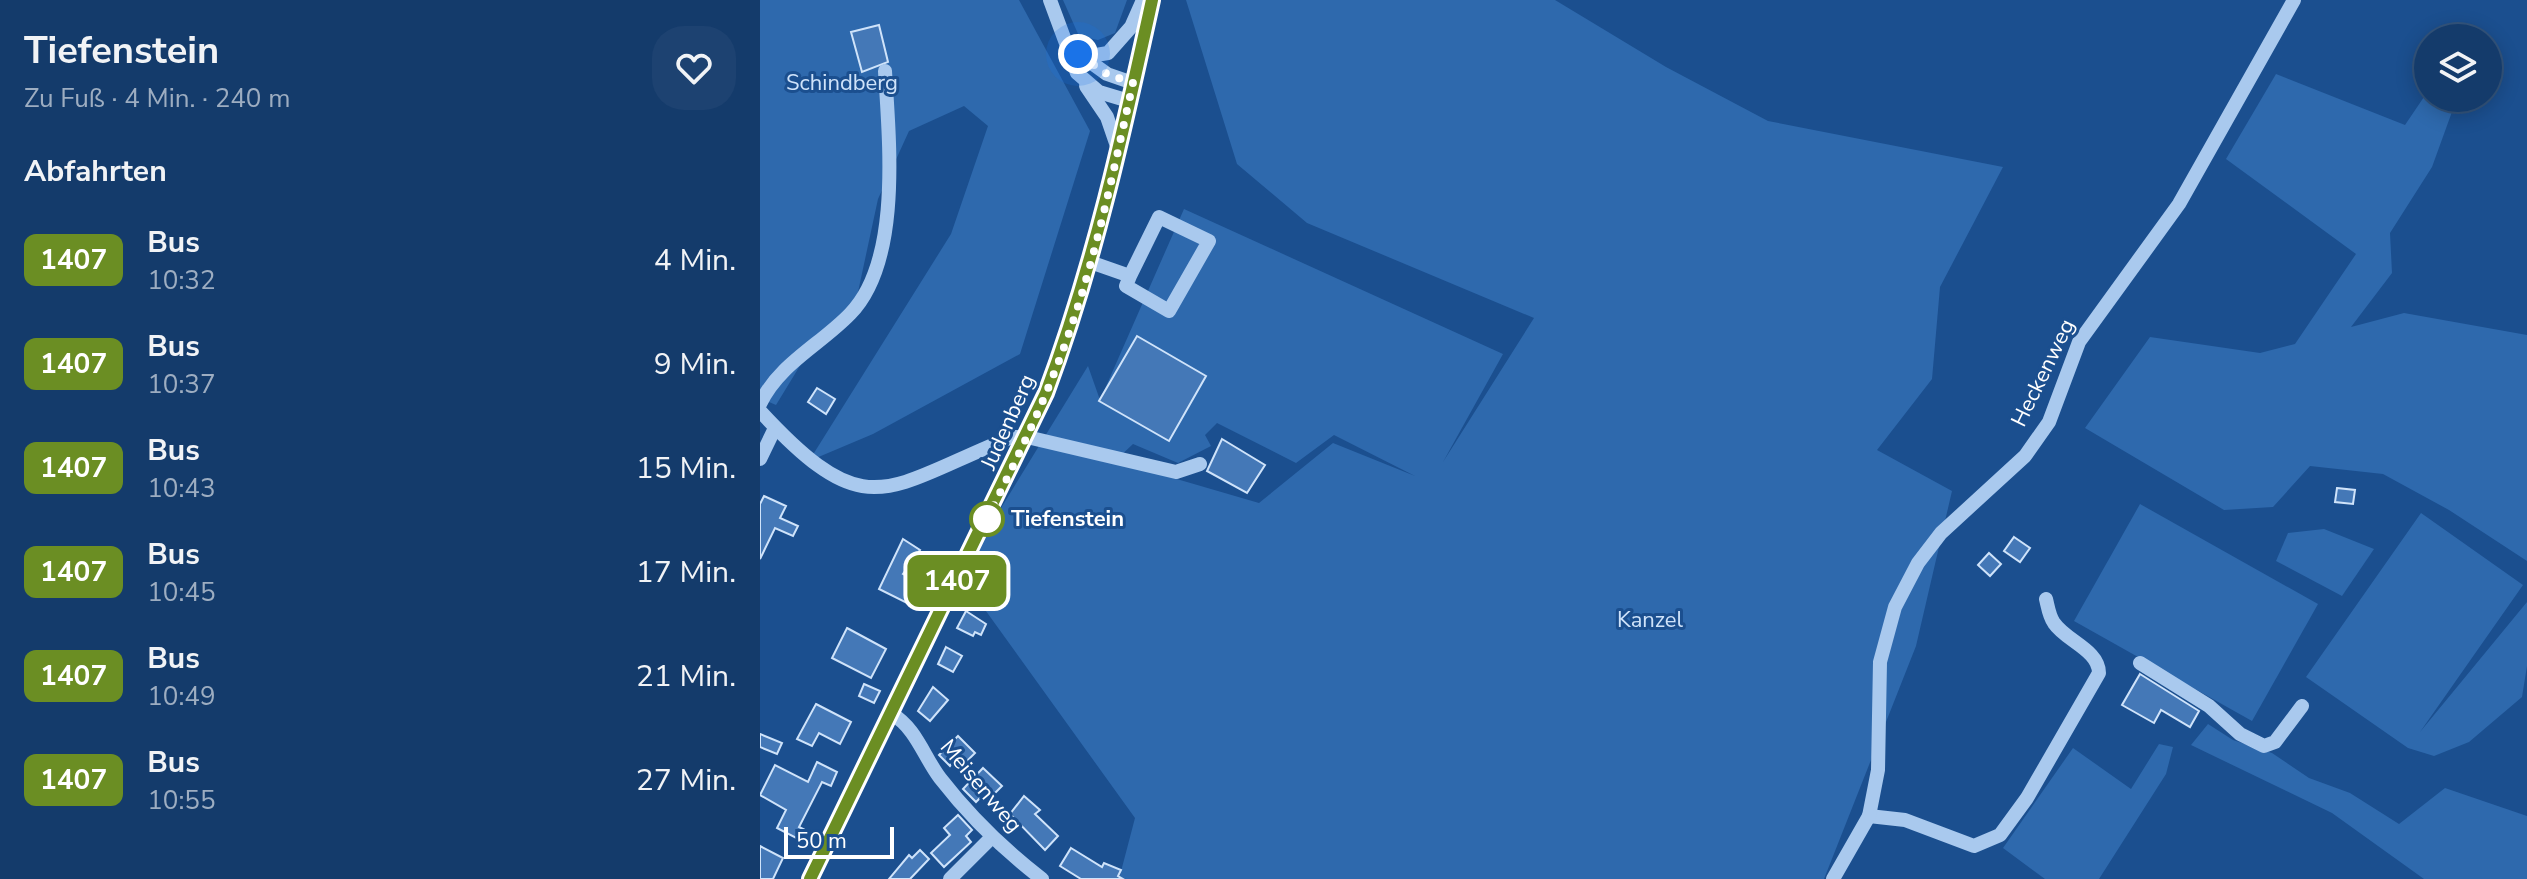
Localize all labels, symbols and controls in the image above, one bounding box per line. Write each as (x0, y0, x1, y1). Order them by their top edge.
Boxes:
map controls (2414, 24, 2502, 112)
button: layers (2414, 24, 2502, 112)
text: Tiefenstein (24, 25, 219, 76)
button: heart (652, 26, 736, 110)
your location (1058, 34, 1098, 74)
park label: Schindberg (786, 68, 898, 98)
text: Zu Fuß · 4 Min. · 240 m (24, 81, 290, 116)
text: Abfahrten (24, 151, 167, 192)
text: Bus (147, 222, 200, 263)
text: 4 Min. (654, 240, 736, 281)
text: 1407 (40, 241, 107, 279)
text: 10:32 (147, 263, 216, 298)
street label: Heckenweg (2004, 314, 2082, 432)
text: Bus (147, 326, 200, 367)
text: 9 Min. (654, 344, 736, 385)
text: 1407 (40, 345, 107, 383)
text: 10:37 (147, 367, 216, 402)
street label: Judenberg (973, 369, 1042, 475)
text: Bus (147, 430, 200, 471)
text: 15 Min. (636, 448, 736, 489)
text: 1407 (40, 449, 107, 487)
text: 10:43 (147, 471, 216, 506)
marker: Tiefenstein (970, 502, 1004, 536)
place label: Tiefenstein (1011, 504, 1124, 534)
text: Bus (147, 534, 200, 575)
text: 17 Min. (636, 552, 736, 593)
text: 1407 (40, 553, 107, 591)
line badge: 1407 (901, 555, 1013, 607)
text: 1407 (923, 562, 991, 600)
text: 10:45 (147, 575, 216, 610)
park label: Kanzel (1617, 605, 1684, 635)
text: Bus (147, 638, 200, 679)
text: 21 Min. (636, 656, 736, 697)
text: 1407 (40, 657, 107, 695)
text: 10:49 (147, 679, 216, 714)
street label: Meisenweg (933, 733, 1029, 839)
text: Bus (147, 742, 200, 783)
text: 27 Min. (636, 760, 736, 801)
text: 1407 (40, 761, 107, 799)
text: 10:55 (147, 783, 216, 818)
scale bar (784, 823, 894, 859)
text: 50 m (796, 826, 847, 856)

